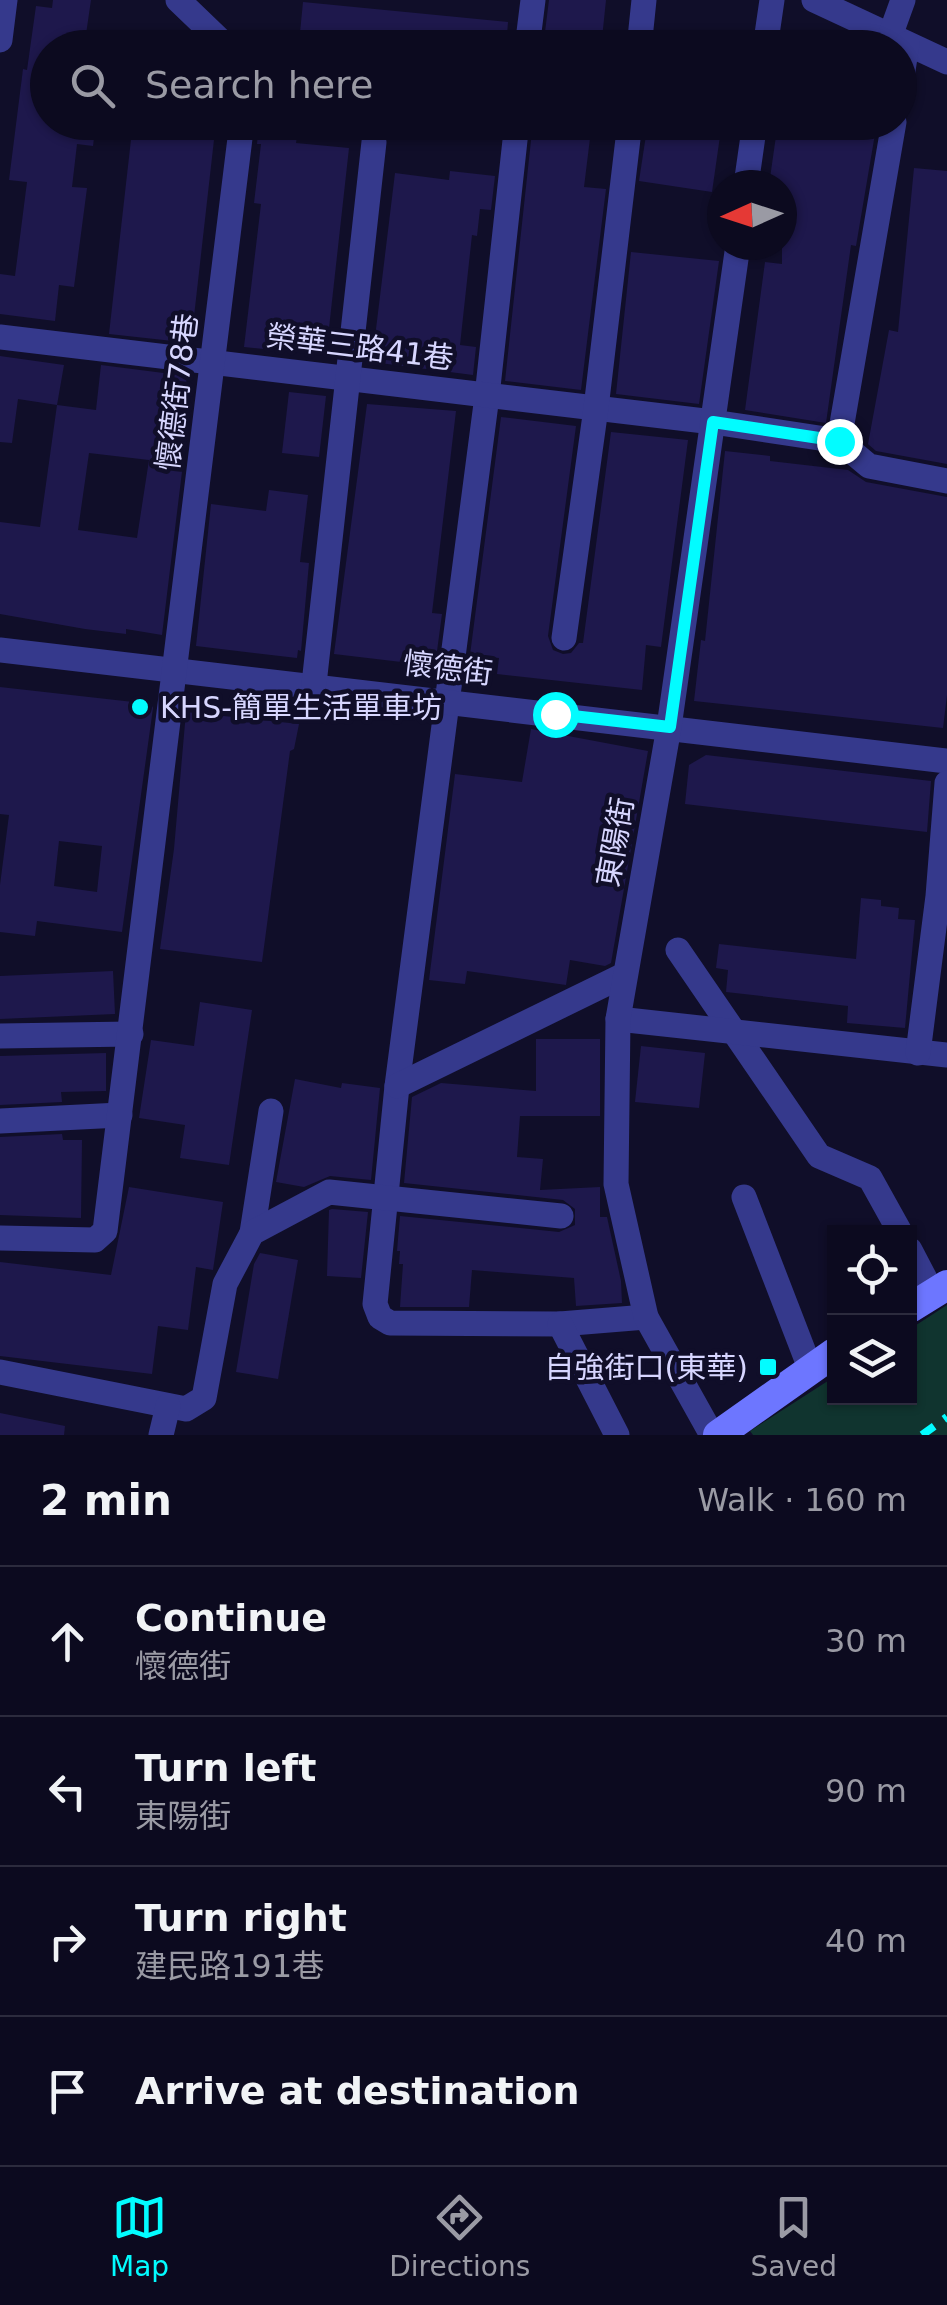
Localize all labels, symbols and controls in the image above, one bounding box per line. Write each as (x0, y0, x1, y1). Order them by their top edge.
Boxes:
search box (30, 30, 917, 140)
icon: search (65, 58, 120, 113)
text: Search here (145, 63, 373, 107)
north arrow (707, 170, 797, 260)
street label: 懷德街78巷 (150, 311, 204, 473)
street label: 榮華三路41巷 (264, 318, 456, 376)
route end (817, 419, 863, 465)
street label: 懷德街 (401, 645, 495, 691)
place label: KHS-簡單生活單車坊 (160, 690, 442, 725)
route start (533, 692, 579, 738)
marker: KHS-簡單生活單車坊 (129, 696, 151, 718)
street label: 東陽街 (590, 795, 640, 889)
map controls (827, 1225, 917, 1405)
button: locate (827, 1225, 917, 1315)
button: layers (827, 1315, 917, 1405)
place label: 自強街口(東華) (545, 1350, 748, 1385)
marker: 自強街口(東華) (757, 1356, 779, 1378)
text: 2 min (40, 1476, 172, 1525)
text: Walk · 160 m (697, 1481, 907, 1519)
text: Continue (135, 1596, 327, 1640)
icon: ahead (40, 1614, 95, 1669)
text: 30 m (825, 1622, 907, 1660)
text: 懷德街 (135, 1647, 231, 1685)
text: Turn left (135, 1746, 316, 1790)
icon: left (40, 1764, 95, 1819)
text: 90 m (825, 1772, 907, 1810)
text: 東陽街 (135, 1797, 231, 1835)
text: Turn right (135, 1896, 347, 1940)
icon: right (40, 1914, 95, 1969)
text: 40 m (825, 1922, 907, 1960)
text: 建民路191巷 (135, 1947, 324, 1985)
icon: arrive (40, 2064, 95, 2119)
text: Arrive at destination (135, 2069, 580, 2113)
tab: Map (110, 2190, 169, 2283)
tab: Directions (389, 2190, 530, 2283)
tab: Saved (750, 2190, 837, 2283)

